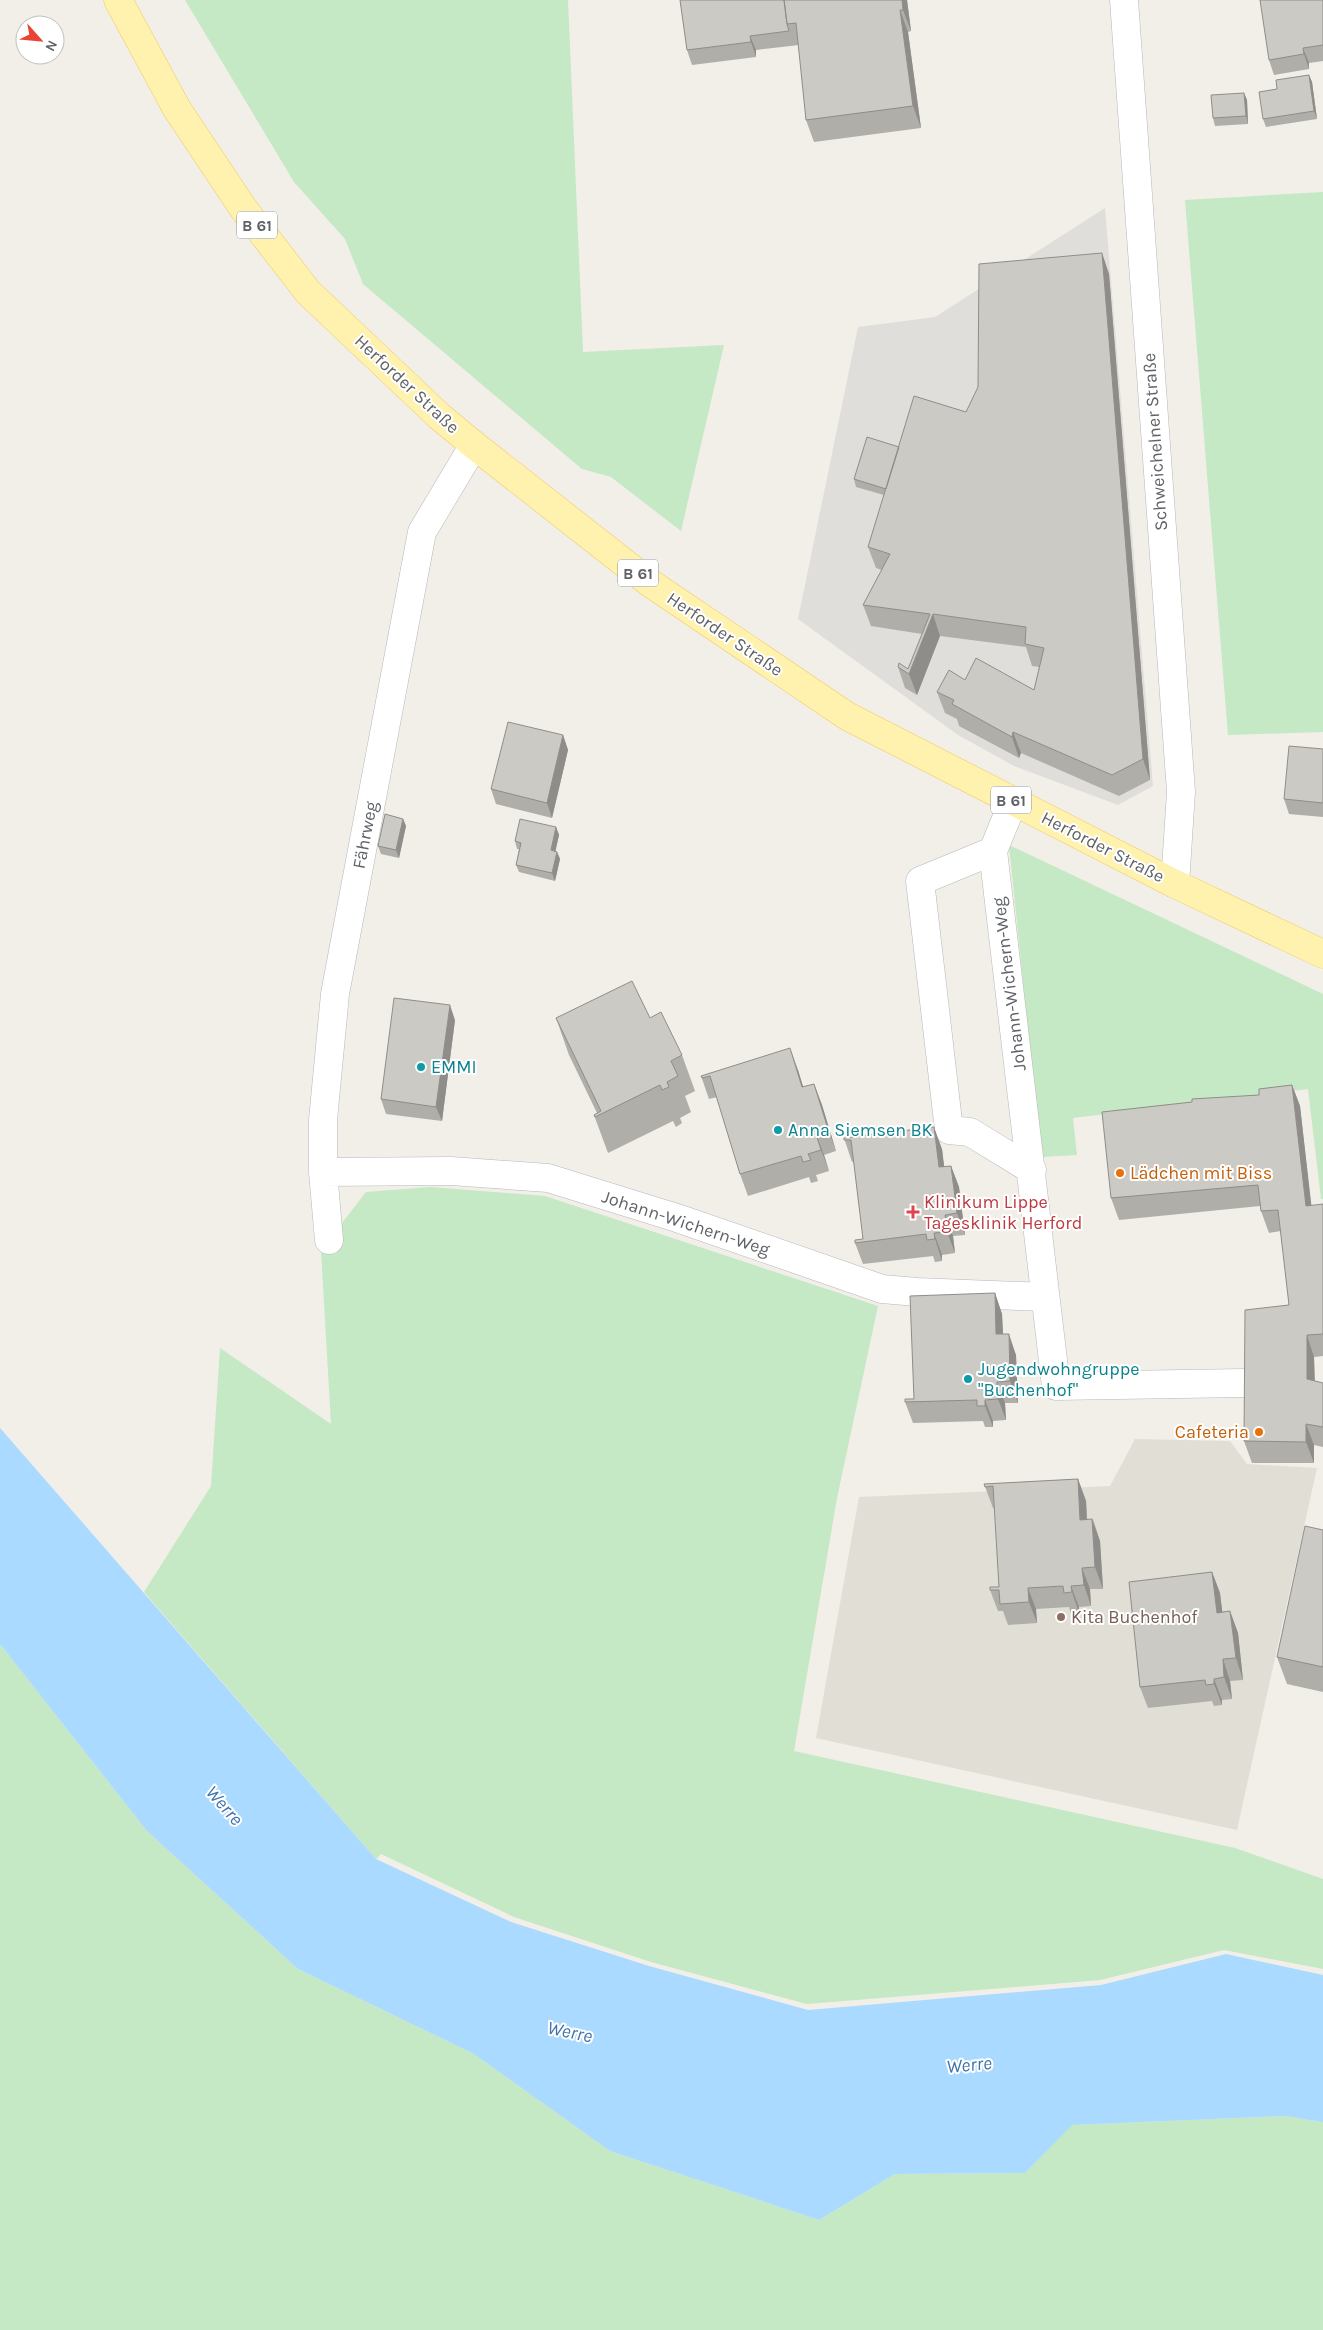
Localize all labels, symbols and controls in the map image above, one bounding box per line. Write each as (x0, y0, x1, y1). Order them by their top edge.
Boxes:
north arrow (15, 15, 65, 65)
text: N (41, 37, 61, 54)
road number: B 61 (237, 212, 277, 238)
street label: Herforder Straße (350, 330, 464, 438)
street label: Schweichelner Straße (1138, 352, 1172, 532)
road number: B 61 (618, 560, 658, 586)
street label: Herforder Straße (663, 587, 787, 681)
road number: B 61 (991, 786, 1031, 814)
street label: Fährweg (348, 799, 382, 871)
street label: Herforder Straße (1038, 806, 1168, 888)
street label: Johann-Wichern-Weg (987, 896, 1031, 1072)
place label: EMMI (431, 1056, 477, 1078)
marker: EMMI (415, 1061, 427, 1073)
place label: Anna Siemsen BK (788, 1119, 933, 1141)
marker: Anna Siemsen BK (772, 1124, 784, 1136)
place label: Lädchen mit Biss (1130, 1162, 1272, 1184)
marker: Lädchen mit Biss (1114, 1167, 1126, 1179)
street label: Johann-Wichern-Weg (599, 1185, 773, 1261)
place label: Klinikum Lippe Tagesklinik Herford (924, 1191, 1082, 1234)
marker: Klinikum Lippe Tagesklinik Herford (906, 1205, 920, 1219)
place label: Jugendwohngruppe "Buchenhof" (978, 1358, 1140, 1401)
marker: Jugendwohngruppe "Buchenhof" (962, 1373, 974, 1385)
place label: Cafeteria (1175, 1421, 1249, 1443)
marker: Cafeteria (1253, 1426, 1265, 1438)
place label: Kita Buchenhof (1071, 1606, 1198, 1628)
marker: Kita Buchenhof (1055, 1611, 1067, 1623)
water label: Werre (201, 1781, 248, 1830)
water label: Werre (545, 2017, 594, 2047)
water label: Werre (946, 2052, 993, 2078)

